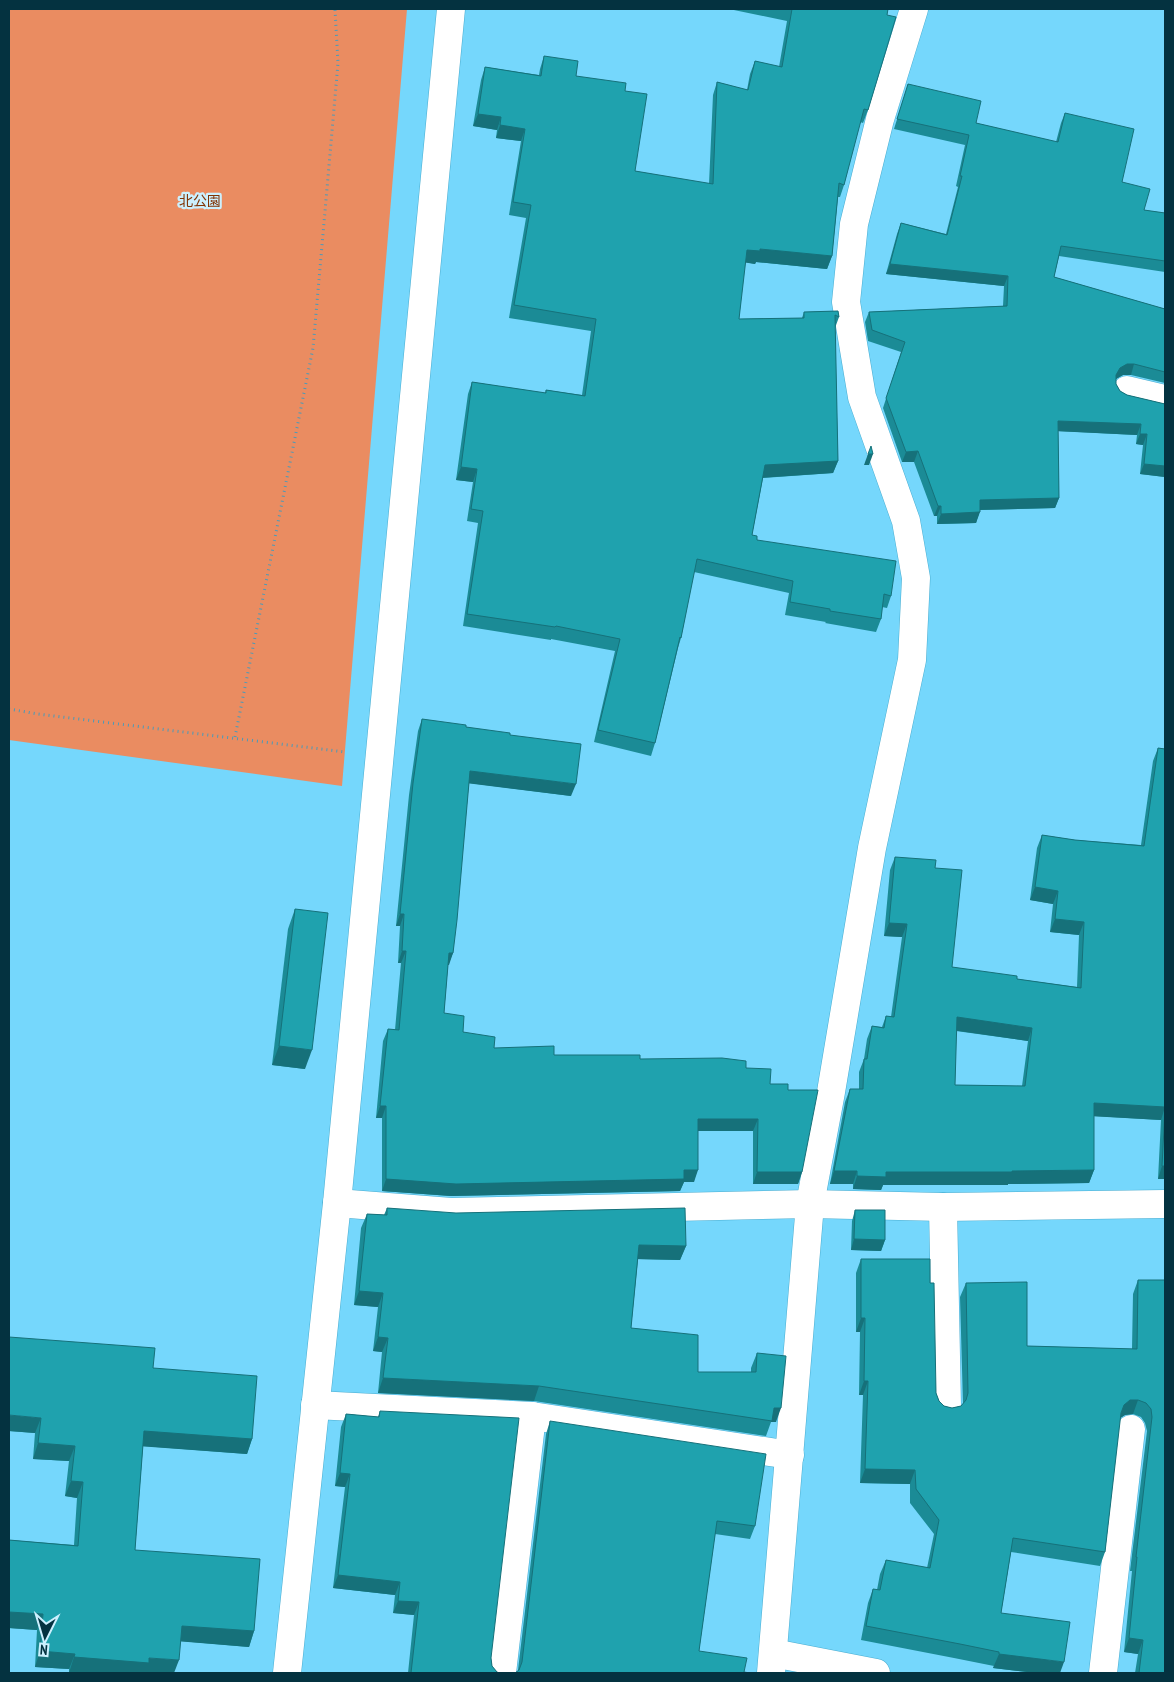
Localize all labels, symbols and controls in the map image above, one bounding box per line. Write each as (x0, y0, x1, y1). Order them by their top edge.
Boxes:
park label: 北公園 (179, 192, 221, 210)
north arrow (20, 1612, 70, 1662)
text: N (39, 1641, 48, 1659)

